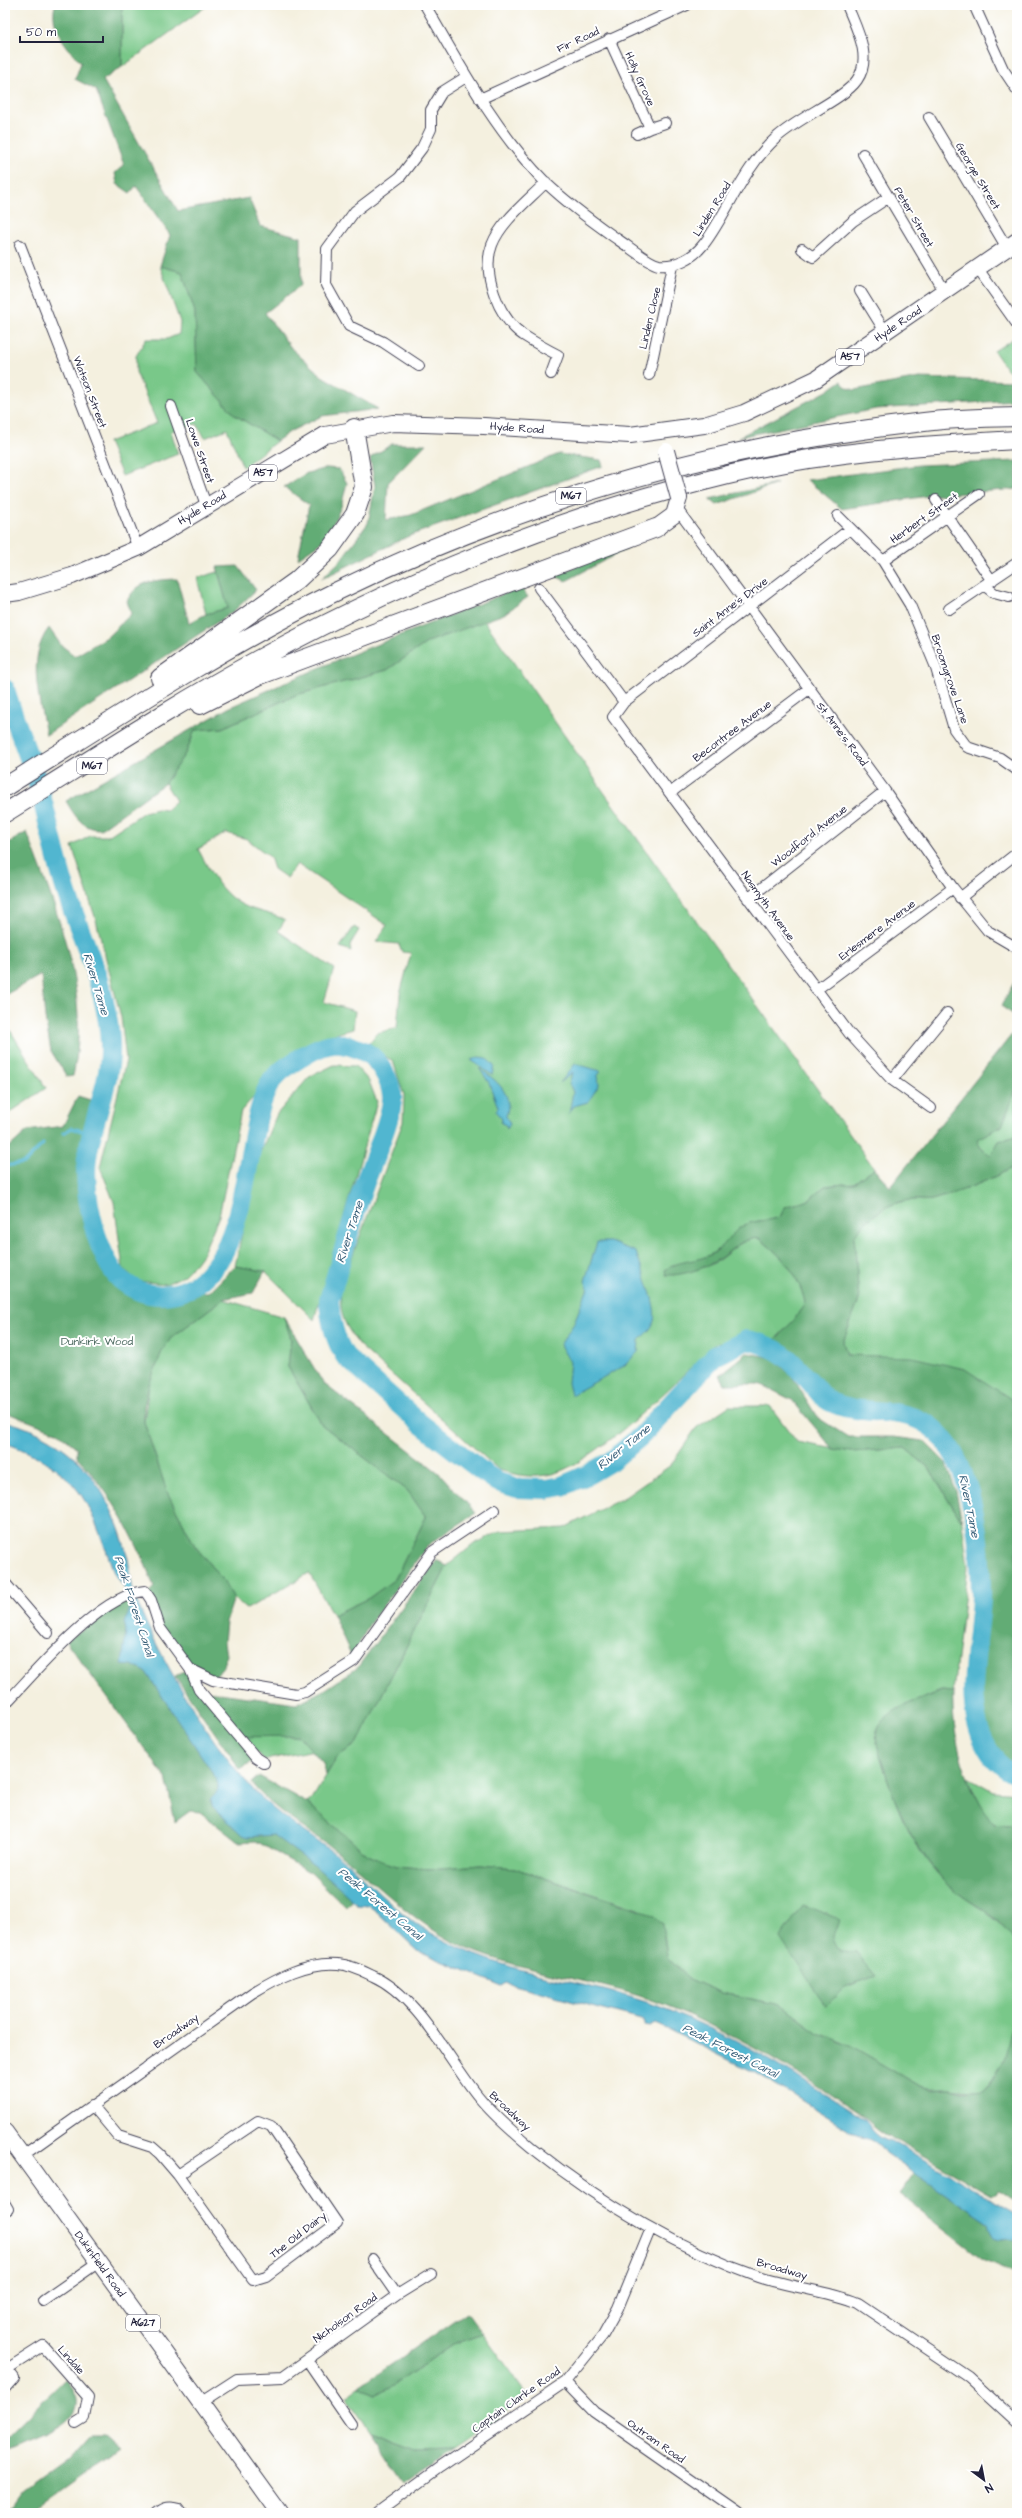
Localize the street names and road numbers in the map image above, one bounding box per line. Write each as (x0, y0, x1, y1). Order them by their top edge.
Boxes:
street label: Fir Road (554, 24, 602, 56)
street label: Holly Grove (620, 49, 659, 109)
street label: George Street (951, 140, 1004, 213)
street label: Linden Road (689, 179, 735, 239)
street label: Peter Street (891, 184, 938, 251)
street label: Linden Close (636, 285, 664, 351)
street label: Hyde Road (871, 302, 925, 346)
road number: A57 (836, 349, 864, 365)
street label: Watson Street (69, 354, 111, 431)
street label: Lowe Street (182, 417, 218, 486)
street label: Hyde Road (489, 419, 545, 438)
road number: A57 (249, 465, 277, 481)
street label: Hyde Road (175, 487, 230, 529)
road number: M67 (556, 488, 586, 504)
street label: Herbert Street (887, 489, 961, 547)
street label: Saint Anne's Drive (689, 574, 771, 640)
street label: Broomgrove Lane (927, 632, 972, 726)
street label: Becontree Avenue (690, 696, 774, 766)
street label: St Anne's Road (813, 699, 871, 770)
road number: M67 (77, 758, 107, 774)
street label: Woodford Avenue (768, 801, 850, 871)
street label: Nasmyth Avenue (737, 868, 798, 944)
street label: Erlesmere Avenue (836, 896, 918, 964)
street label: Broadway (150, 2010, 202, 2053)
street label: Broadway (485, 2088, 534, 2135)
street label: The Old Dairy (266, 2208, 330, 2263)
street label: Dukinfield Road (71, 2228, 129, 2300)
street label: Broadway (755, 2255, 809, 2284)
street label: Nicholson Road (310, 2289, 380, 2346)
road number: A627 (126, 2315, 160, 2331)
street label: Lindale (54, 2342, 88, 2378)
street label: Captain Clarke Road (469, 2364, 563, 2436)
street label: Outram Road (624, 2416, 688, 2467)

